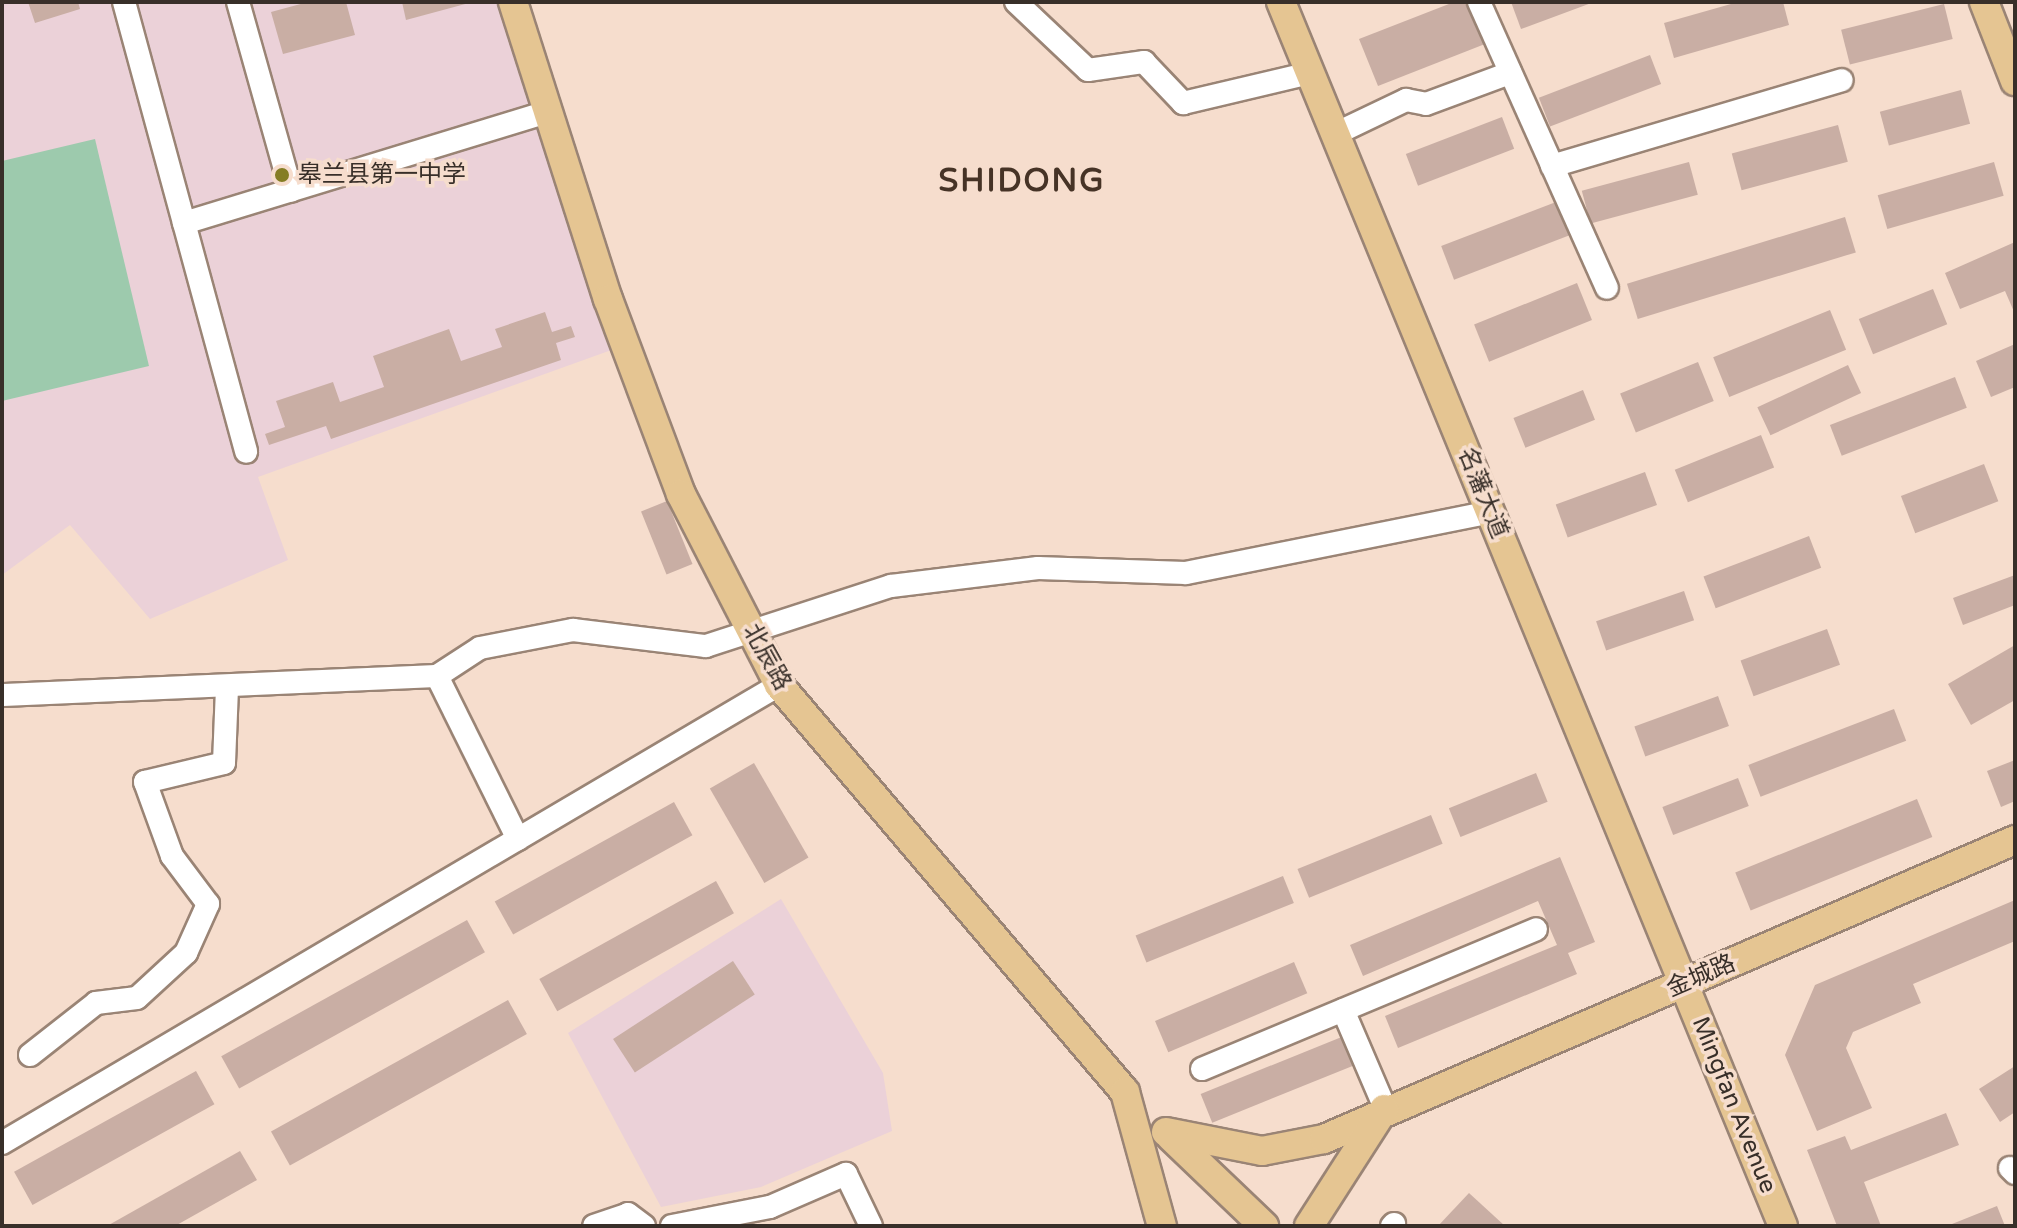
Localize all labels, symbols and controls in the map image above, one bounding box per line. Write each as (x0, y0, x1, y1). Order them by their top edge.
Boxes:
place label: 皋兰县第一中学 (298, 161, 466, 189)
district label: SHIDONG (939, 162, 1105, 200)
marker: 皋兰县第一中学 (273, 166, 291, 184)
street label: 名藩大道 (1452, 443, 1514, 543)
street label: 北辰路 (737, 619, 797, 695)
street label: 金城路 (1662, 949, 1740, 1003)
street label: Mingfan Avenue (1685, 1013, 1783, 1197)

